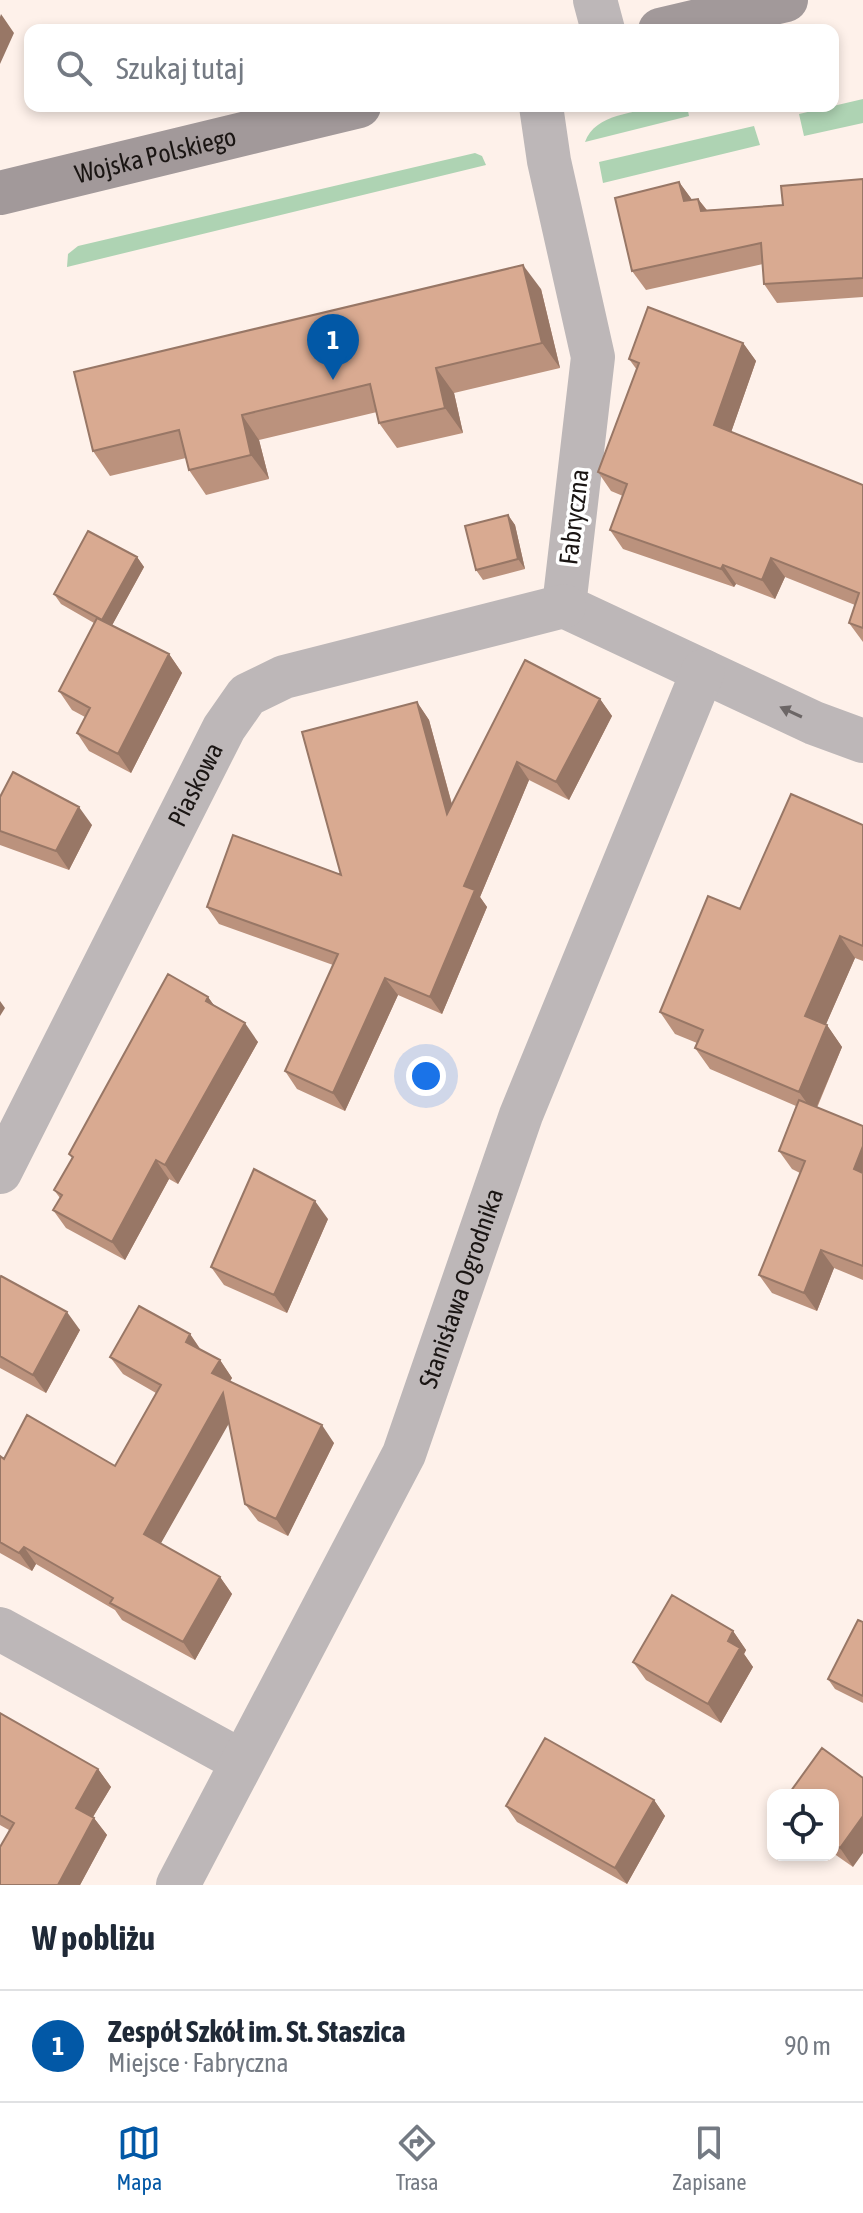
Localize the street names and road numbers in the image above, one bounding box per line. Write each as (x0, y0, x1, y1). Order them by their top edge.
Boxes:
street label: Wojska Polskiego (72, 121, 239, 189)
street label: Fabryczna (553, 467, 595, 567)
street label: Piaskowa (162, 738, 229, 831)
street label: Stanisława Ogrodnika (413, 1185, 509, 1392)

